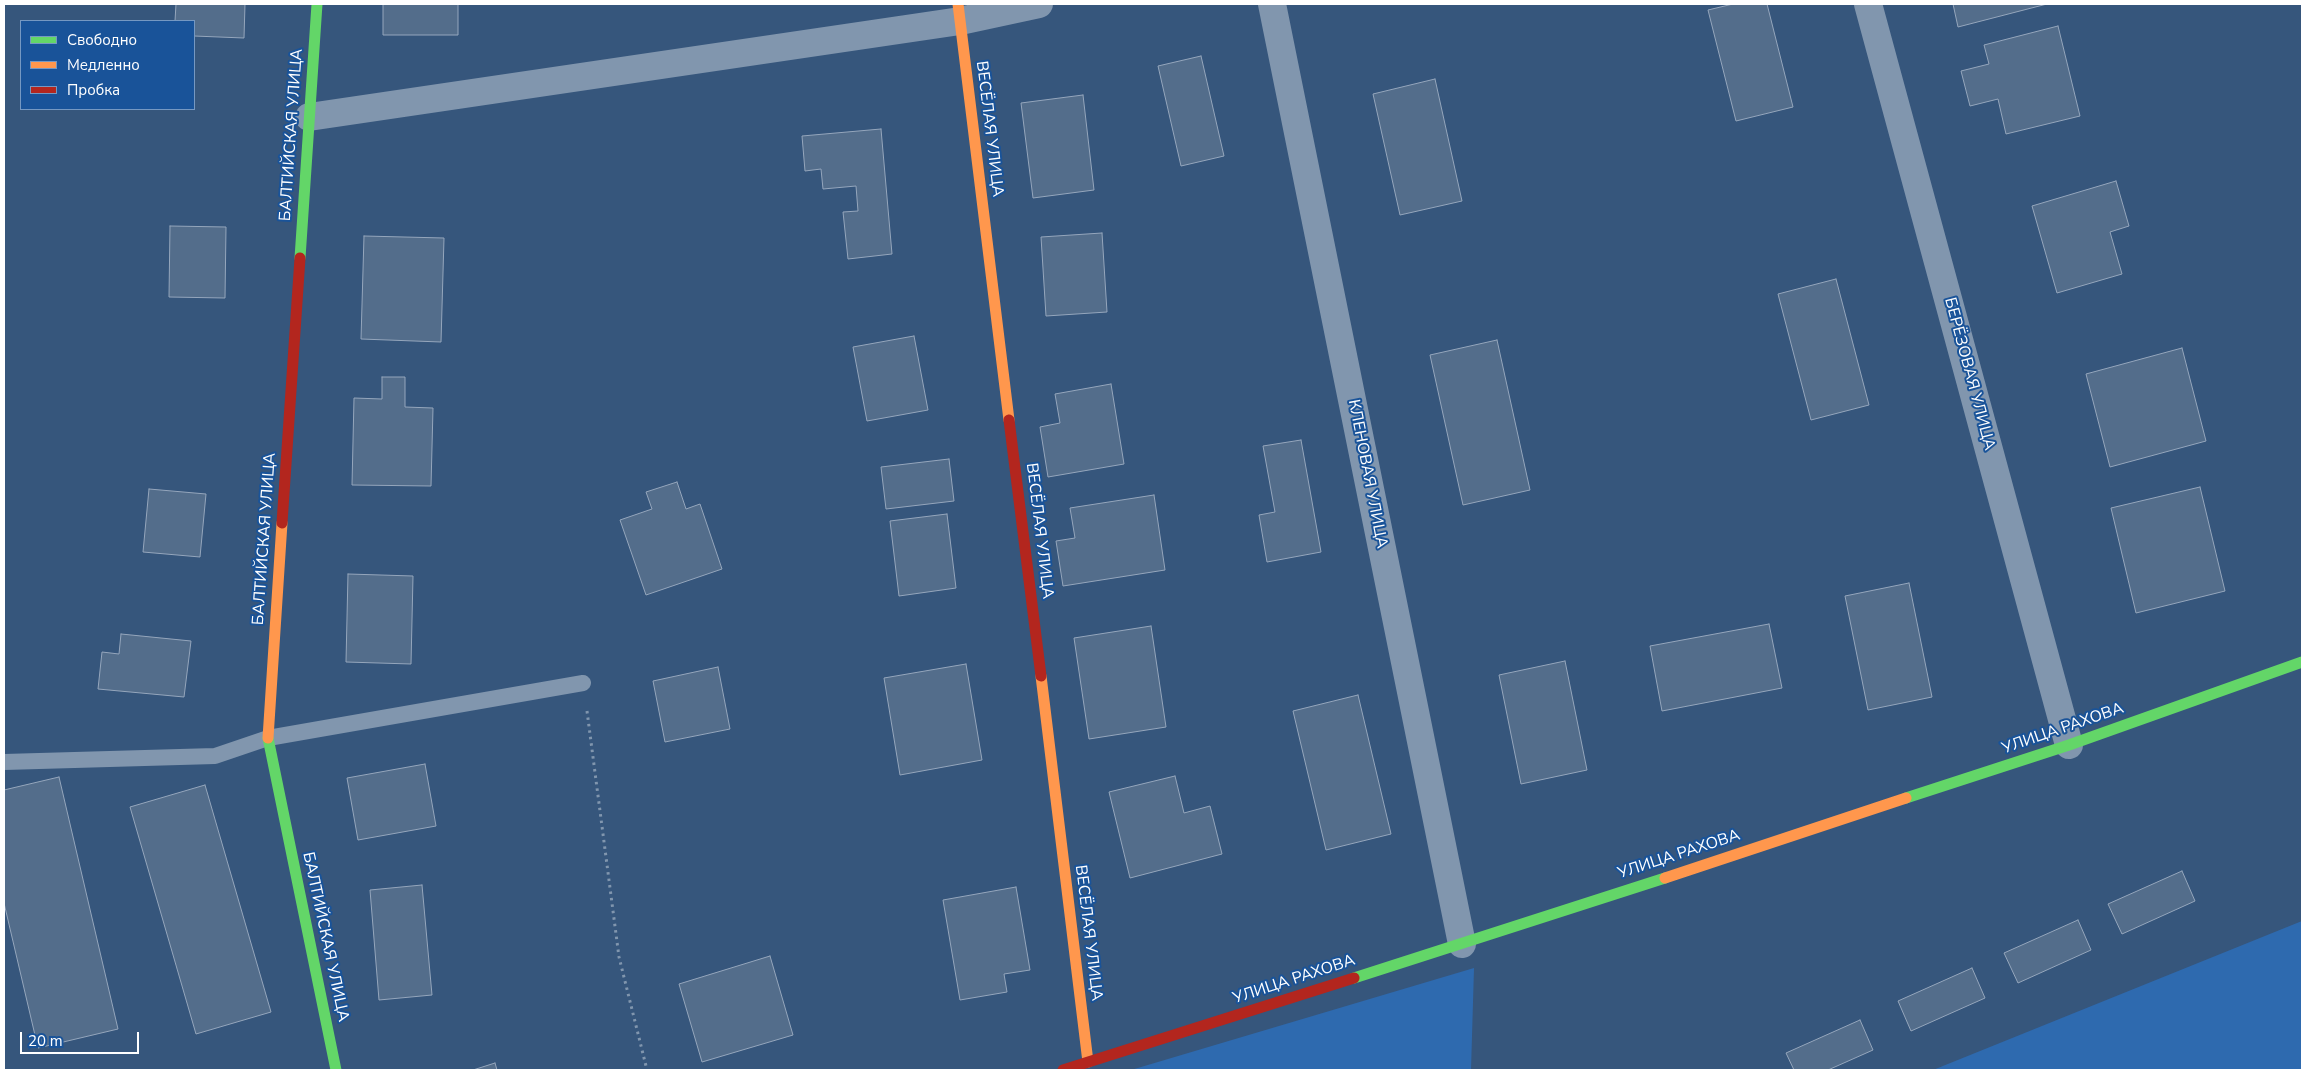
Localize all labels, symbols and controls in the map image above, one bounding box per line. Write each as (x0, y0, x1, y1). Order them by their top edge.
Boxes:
legend (20, 20, 195, 110)
text: Свободно (67, 30, 137, 50)
street label: БАЛТИЙСКАЯ УЛИЦА (276, 48, 308, 222)
text: Медленно (67, 55, 140, 75)
street label: ВЕСЁЛАЯ УЛИЦА (971, 60, 1007, 198)
text: Пробка (67, 80, 120, 100)
street label: БЕРЁЗОВАЯ УЛИЦА (1939, 296, 1999, 452)
street label: КЛЕНОВАЯ УЛИЦА (1343, 398, 1391, 550)
street label: БАЛТИЙСКАЯ УЛИЦА (249, 452, 281, 626)
street label: ВЕСЁЛАЯ УЛИЦА (1021, 462, 1057, 600)
street label: УЛИЦА РАХОВА (2000, 699, 2126, 759)
street label: УЛИЦА РАХОВА (1615, 826, 1743, 884)
street label: БАЛТИЙСКАЯ УЛИЦА (298, 850, 352, 1024)
street label: ВЕСЁЛАЯ УЛИЦА (1070, 864, 1106, 1002)
street label: УЛИЦА РАХОВА (1230, 951, 1358, 1009)
scale bar (22, 1022, 141, 1054)
text: 20 m (28, 1031, 63, 1051)

